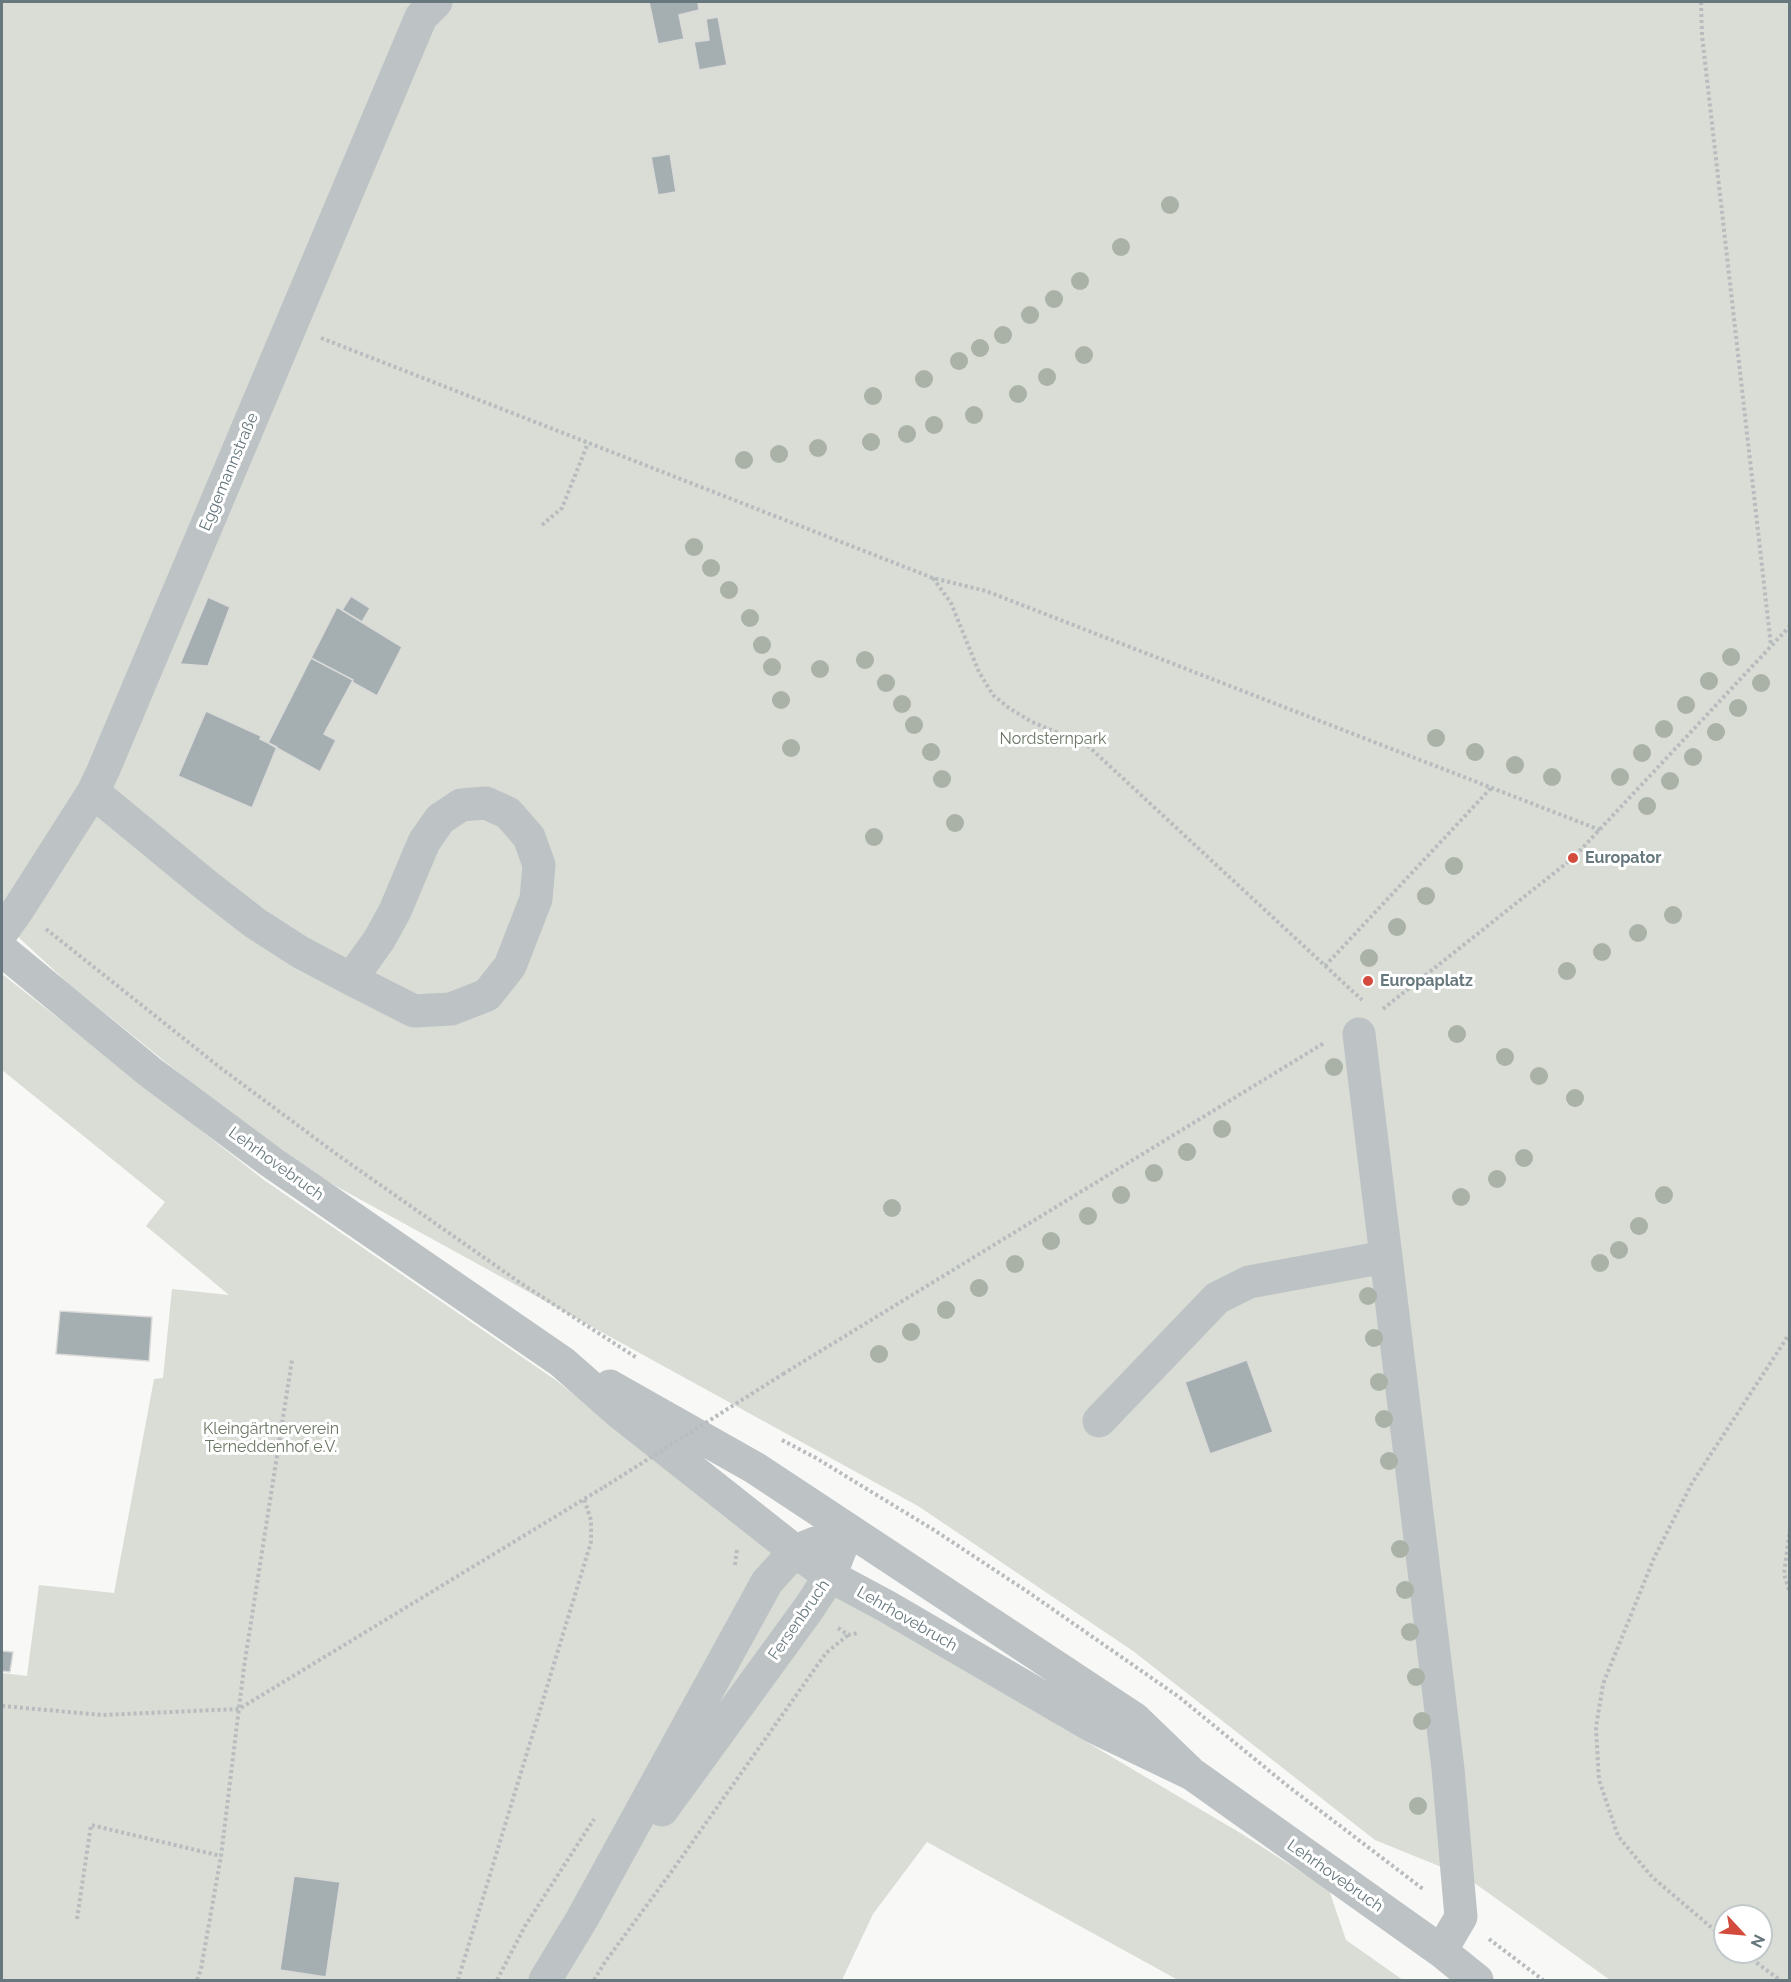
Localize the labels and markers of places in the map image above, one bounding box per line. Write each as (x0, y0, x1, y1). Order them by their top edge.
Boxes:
place label: Europator (1585, 848, 1661, 868)
marker: Europator (1566, 851, 1580, 865)
place label: Europaplatz (1380, 971, 1473, 991)
marker: Europaplatz (1361, 974, 1375, 988)

